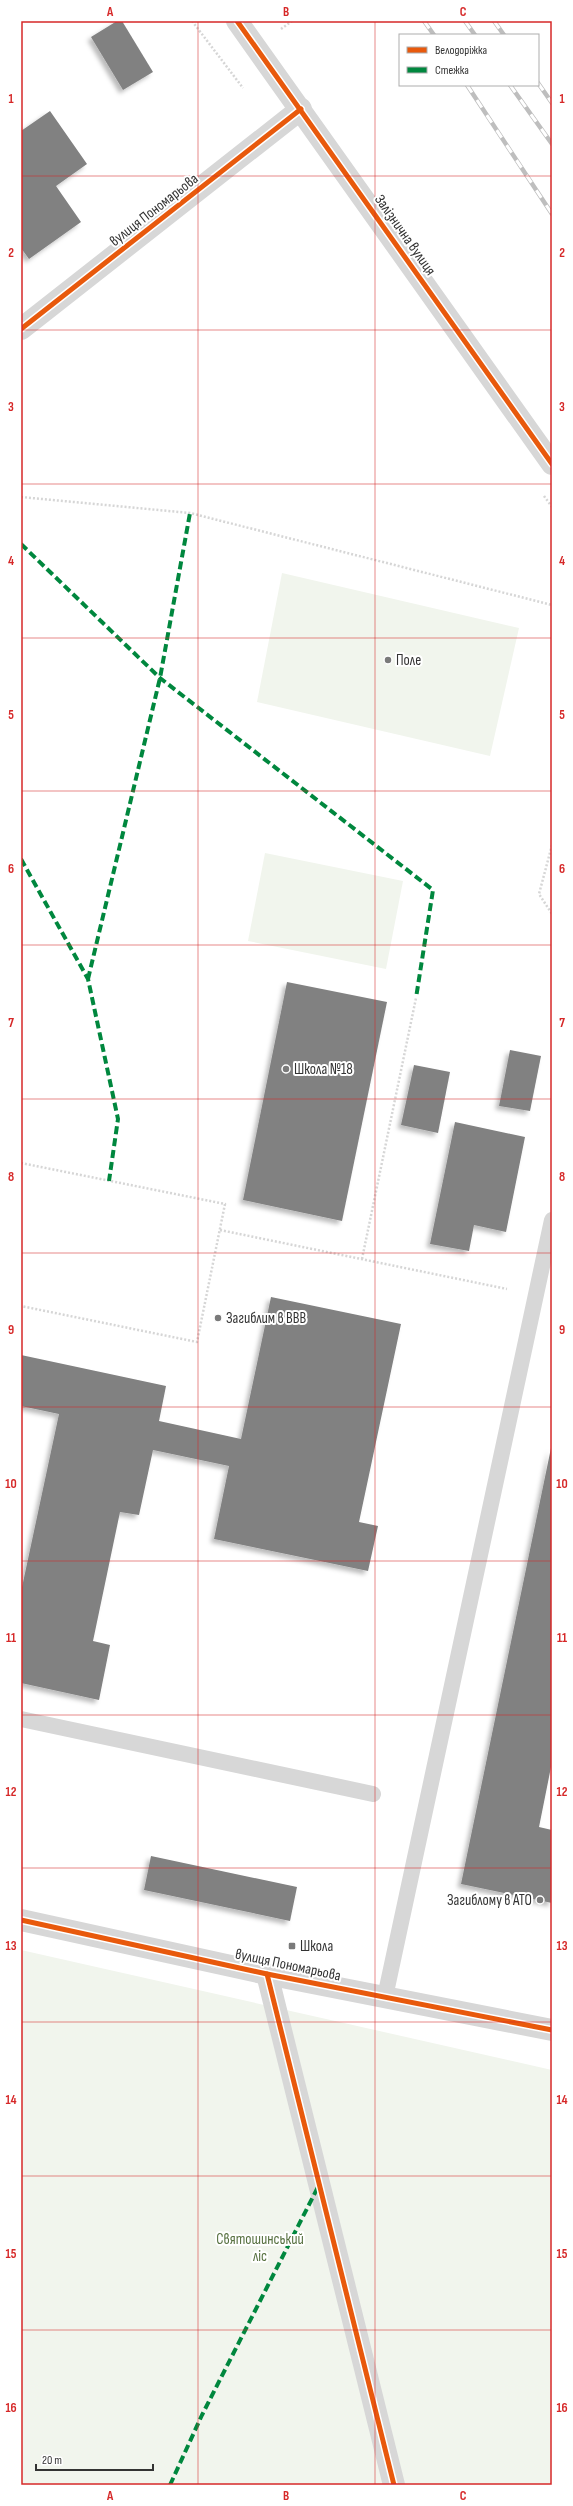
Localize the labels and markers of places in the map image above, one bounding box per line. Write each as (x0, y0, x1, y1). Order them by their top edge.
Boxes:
place label: Поле (396, 651, 421, 670)
marker: Поле (383, 655, 393, 665)
place label: Школа №18 (294, 1060, 353, 1079)
marker: Школа №18 (281, 1064, 291, 1074)
place label: Загиблим в ВВВ (226, 1309, 306, 1328)
marker: Загиблим в ВВВ (213, 1313, 223, 1323)
place label: Загиблому в АТО (447, 1891, 532, 1910)
marker: Загиблому в АТО (535, 1895, 545, 1905)
place label: Школа (300, 1937, 333, 1956)
marker: Школа (287, 1941, 297, 1951)

